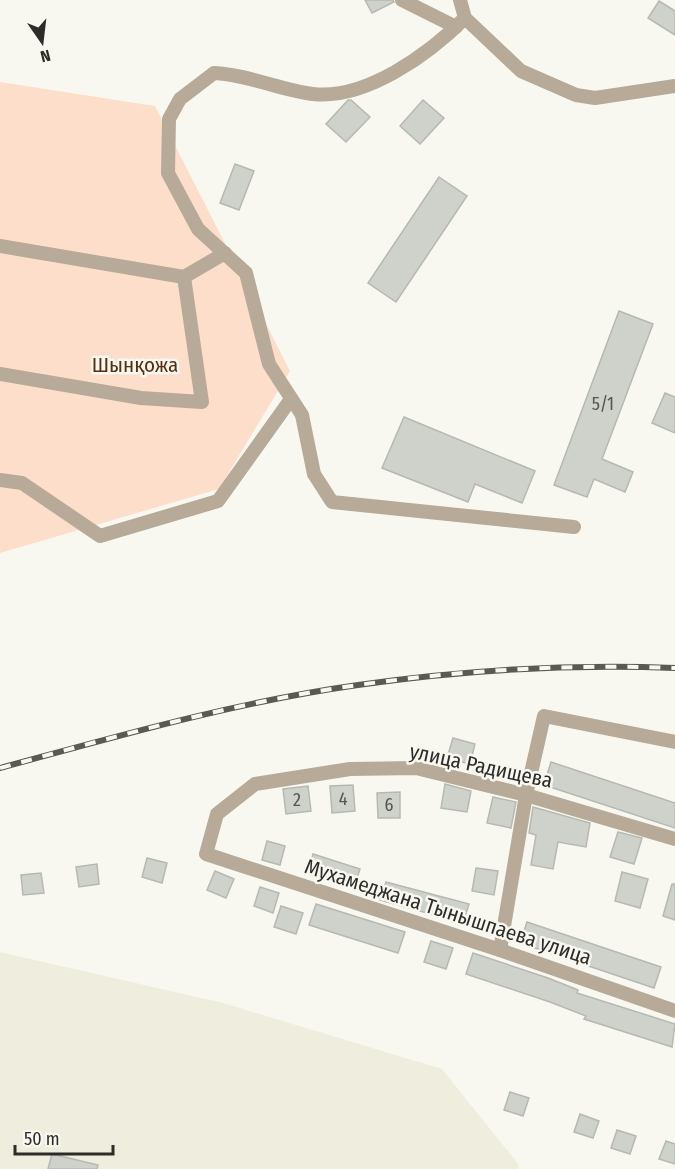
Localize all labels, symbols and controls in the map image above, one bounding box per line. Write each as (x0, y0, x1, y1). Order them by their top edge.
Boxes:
north arrow (12, 12, 72, 72)
text: N (39, 46, 52, 66)
park label: Шынқожа (92, 352, 178, 378)
house number: 5/1 (592, 393, 614, 415)
street label: улица Радищева (407, 738, 555, 794)
house number: 4 (339, 788, 348, 810)
house number: 2 (293, 789, 301, 811)
house number: 6 (385, 794, 394, 816)
street label: Мухамеджана Тынышпаева улица (301, 853, 595, 971)
scale bar (15, 1118, 112, 1156)
text: 50 m (24, 1128, 60, 1150)

